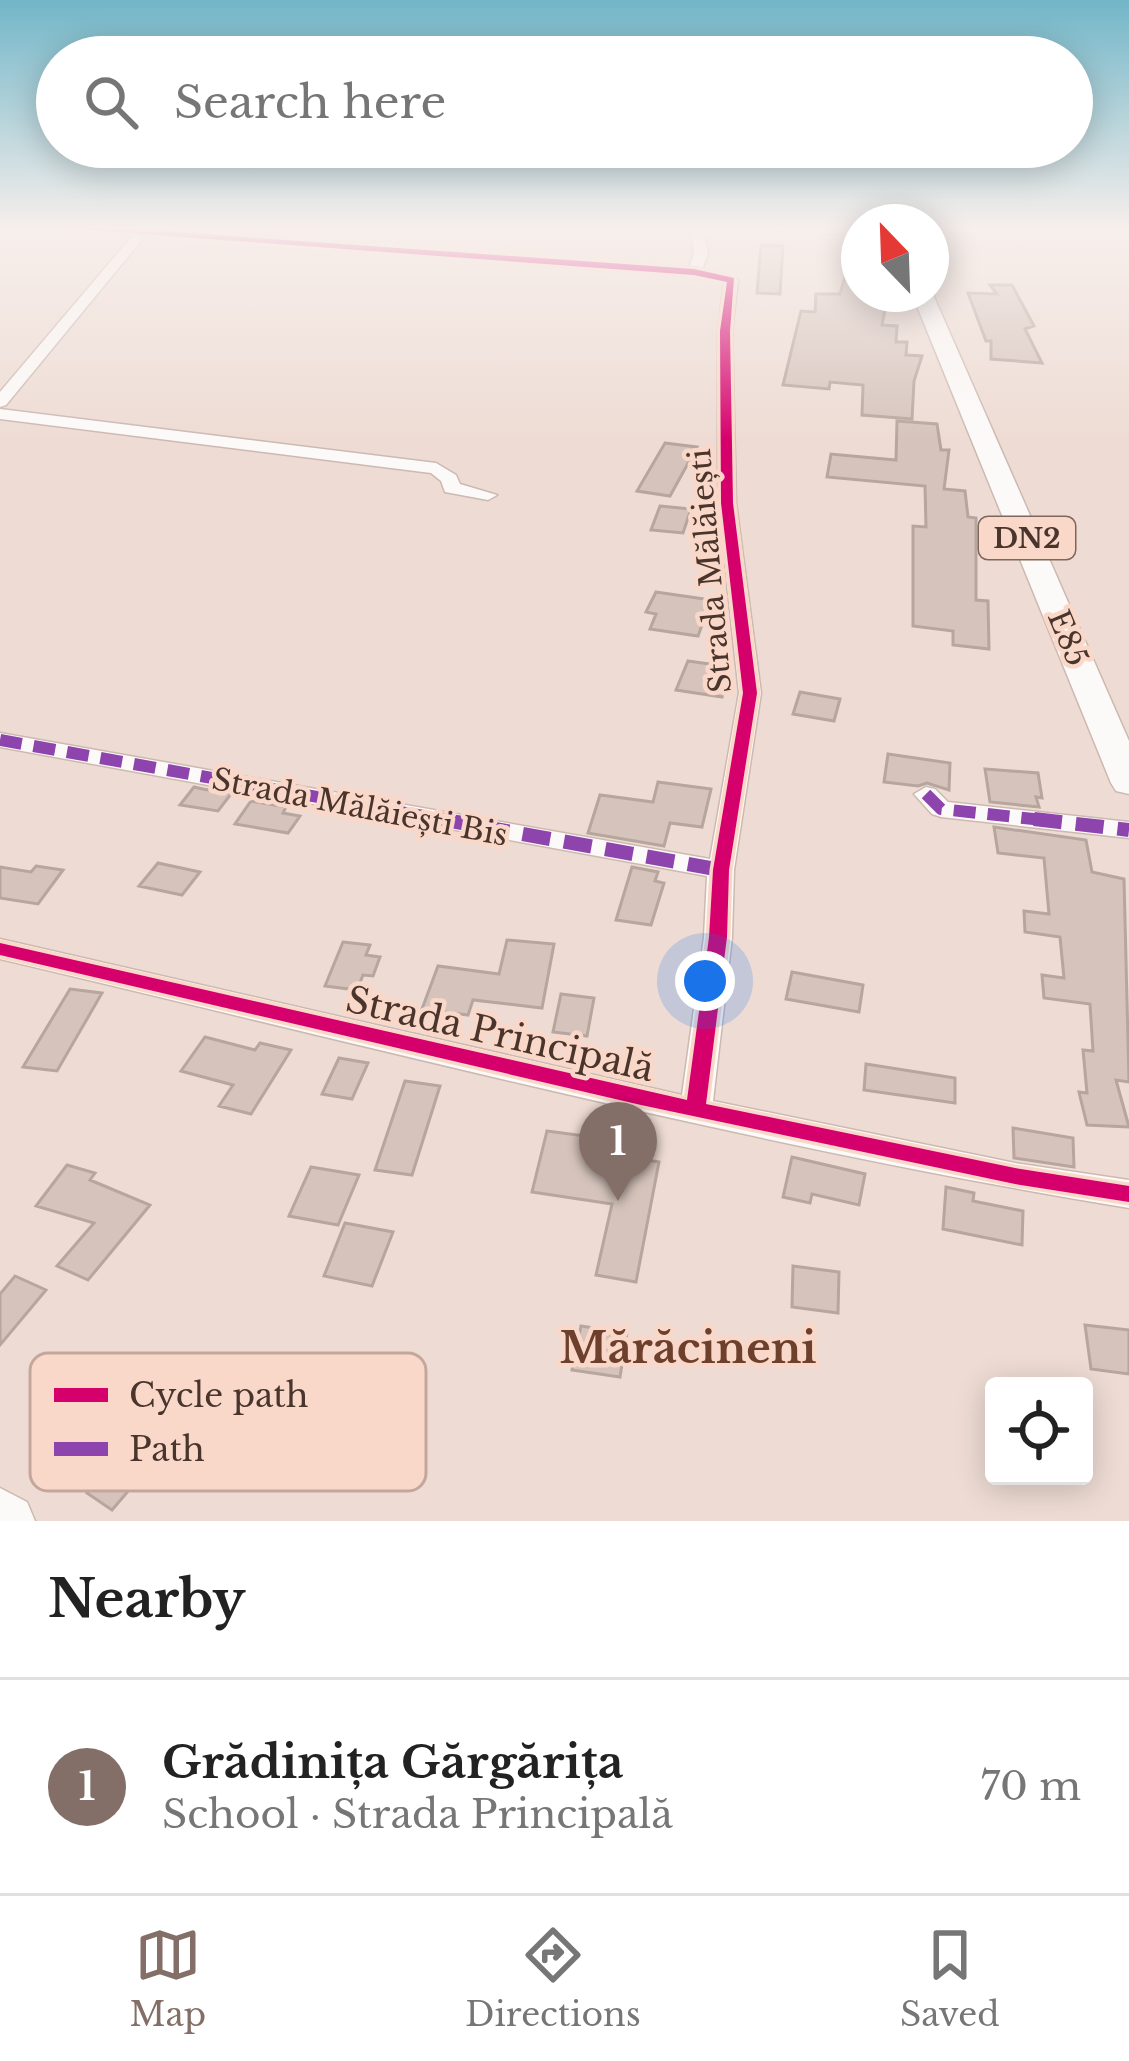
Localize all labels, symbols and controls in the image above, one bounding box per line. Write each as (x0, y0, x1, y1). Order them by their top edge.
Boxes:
search box (36, 36, 1093, 168)
icon: search (78, 69, 144, 135)
text: Search here (174, 74, 446, 130)
north arrow (841, 204, 949, 312)
street label: Strada Mălăiești (681, 447, 739, 695)
road number: DN2 (979, 517, 1075, 559)
street label: E85 (1040, 605, 1096, 671)
street label: Strada Mălăiești Bis (209, 760, 511, 854)
your location (675, 951, 735, 1011)
street label: Strada Principală (342, 977, 658, 1091)
pin: 1 (579, 1102, 657, 1201)
district label: Mărăcineni (560, 1322, 816, 1374)
legend (30, 1353, 426, 1491)
text: Cycle path (129, 1375, 309, 1416)
map controls (985, 1377, 1093, 1485)
button: locate (985, 1377, 1093, 1485)
text: Path (129, 1429, 205, 1470)
text: Nearby (48, 1568, 245, 1631)
text: Grădinița Gărgărița (162, 1734, 624, 1790)
text: 1 (78, 1762, 96, 1811)
text: 70 m (981, 1762, 1081, 1811)
text: School · Strada Principală (162, 1790, 673, 1839)
tab: Map (130, 1922, 206, 2035)
tab: Directions (465, 1922, 641, 2035)
tab: Saved (900, 1922, 999, 2035)

